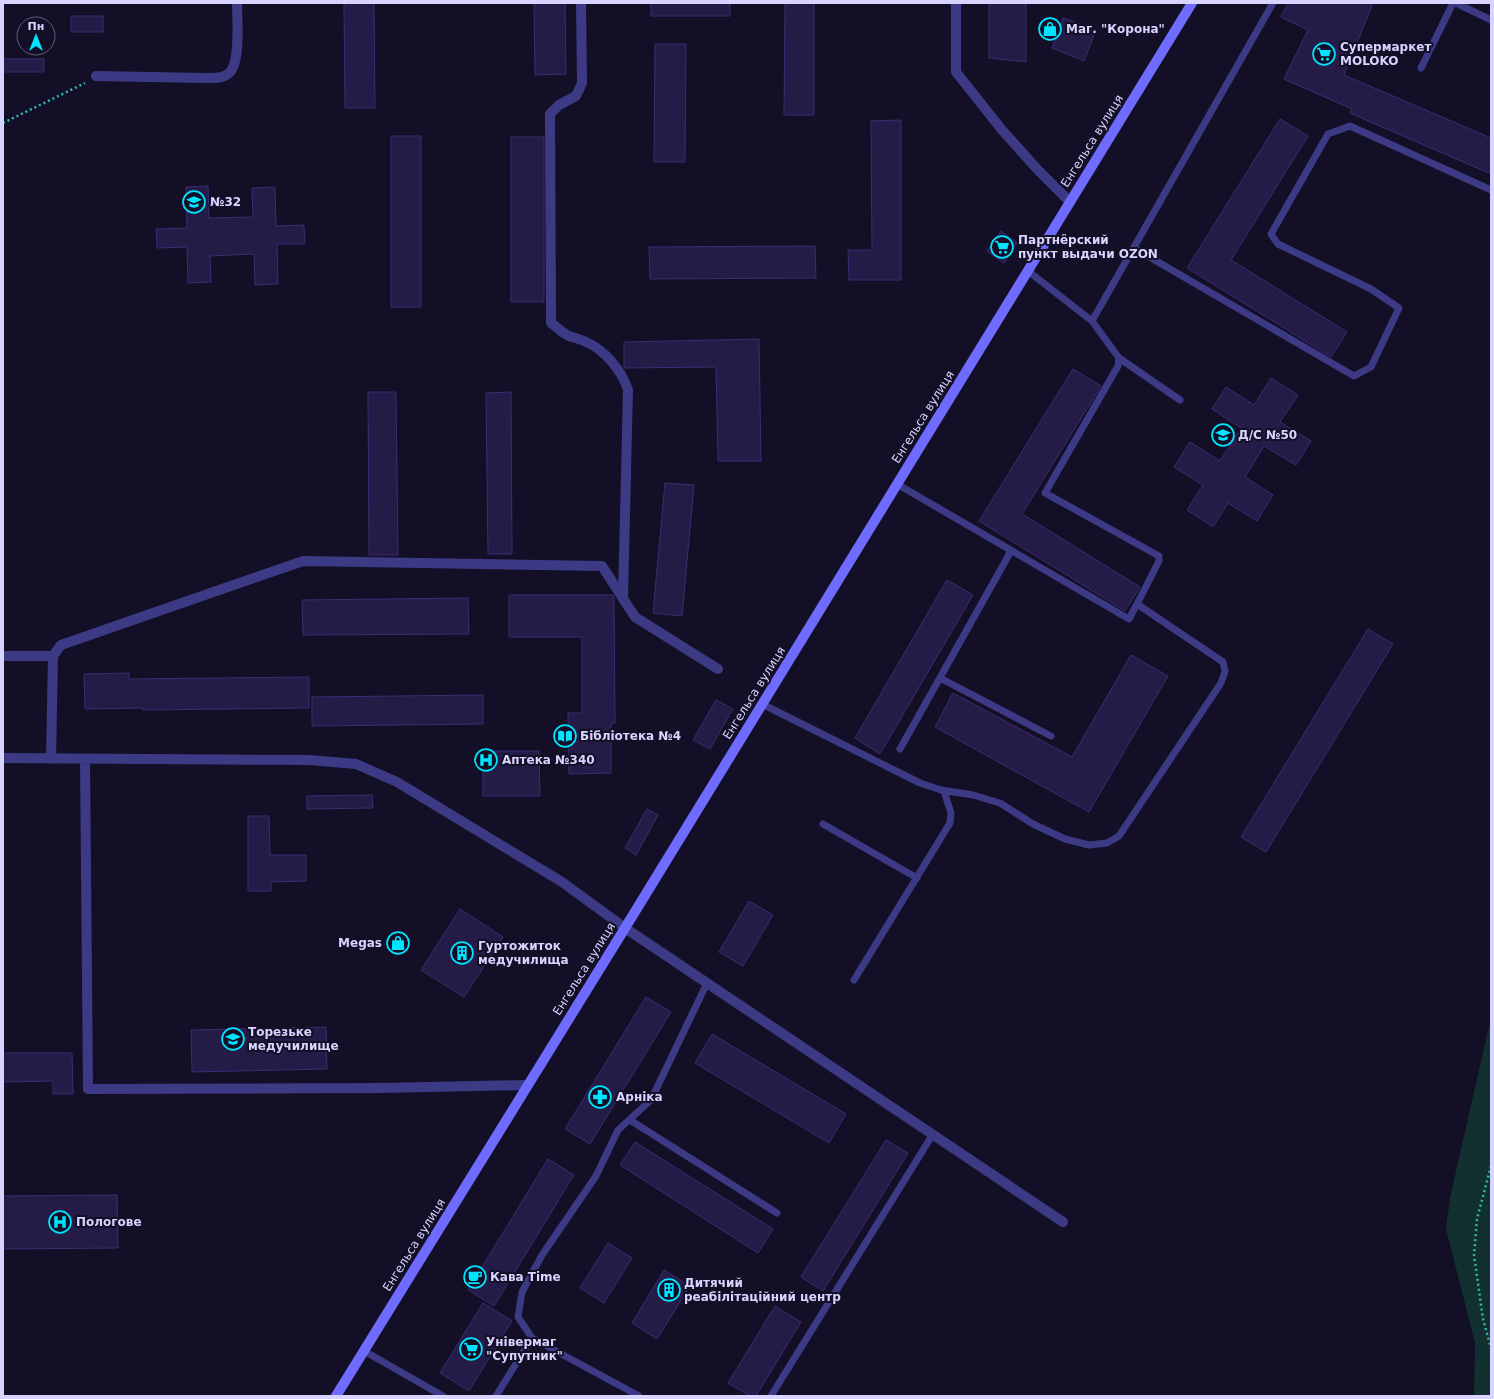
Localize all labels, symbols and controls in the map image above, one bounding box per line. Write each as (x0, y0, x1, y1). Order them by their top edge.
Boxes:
north arrow (16, 16, 56, 56)
shop icon: Маг. "Корона" (1037, 16, 1063, 42)
text: Пн (28, 20, 44, 33)
place label: Маг. "Корона" (1066, 22, 1165, 36)
place label: Супермаркет MOLOKO (1340, 40, 1431, 68)
supermarket icon: Супермаркет MOLOKO (1311, 41, 1337, 67)
street label: Енгельса вулиця (1058, 92, 1126, 190)
school or university icon: №32 (181, 189, 207, 215)
place label: №32 (210, 195, 241, 209)
place label: Партнёрский пункт выдачи OZON (1018, 233, 1158, 261)
supermarket icon: Партнёрский пункт выдачи OZON (989, 234, 1015, 260)
street label: Енгельса вулиця (889, 368, 957, 466)
school or university icon: Д/С №50 (1210, 422, 1236, 448)
place label: Д/С №50 (1238, 428, 1297, 442)
street label: Енгельса вулиця (720, 644, 788, 742)
library icon: Бібліотека №4 (552, 723, 578, 749)
place label: Бібліотека №4 (580, 729, 681, 743)
hospital icon: Аптека №340 (473, 747, 499, 773)
place label: Аптека №340 (502, 753, 595, 767)
street label: Енгельса вулиця (550, 920, 618, 1018)
shop icon: Megas (385, 930, 411, 956)
place label: Megas (338, 936, 382, 950)
place label: Гуртожиток медучилища (478, 939, 569, 967)
building icon: Гуртожиток медучилища (449, 940, 475, 966)
place label: Торезьке медучилище (248, 1025, 339, 1053)
school or university icon: Торезьке медучилище (220, 1026, 246, 1052)
pharmacy icon: Арніка (587, 1084, 613, 1110)
place label: Арніка (616, 1090, 663, 1104)
street label: Енгельса вулиця (380, 1196, 448, 1294)
hospital icon: Пологове (47, 1209, 73, 1235)
place label: Пологове (76, 1215, 142, 1229)
cafe icon: Кава Time (462, 1264, 488, 1290)
place label: Кава Time (490, 1270, 561, 1284)
place label: Дитячий реабілітаційний центр (684, 1276, 841, 1304)
building icon: Дитячий реабілітаційний центр (656, 1277, 682, 1303)
place label: Універмаг "Супутник" (486, 1335, 563, 1363)
supermarket icon: Універмаг "Супутник" (458, 1336, 484, 1362)

